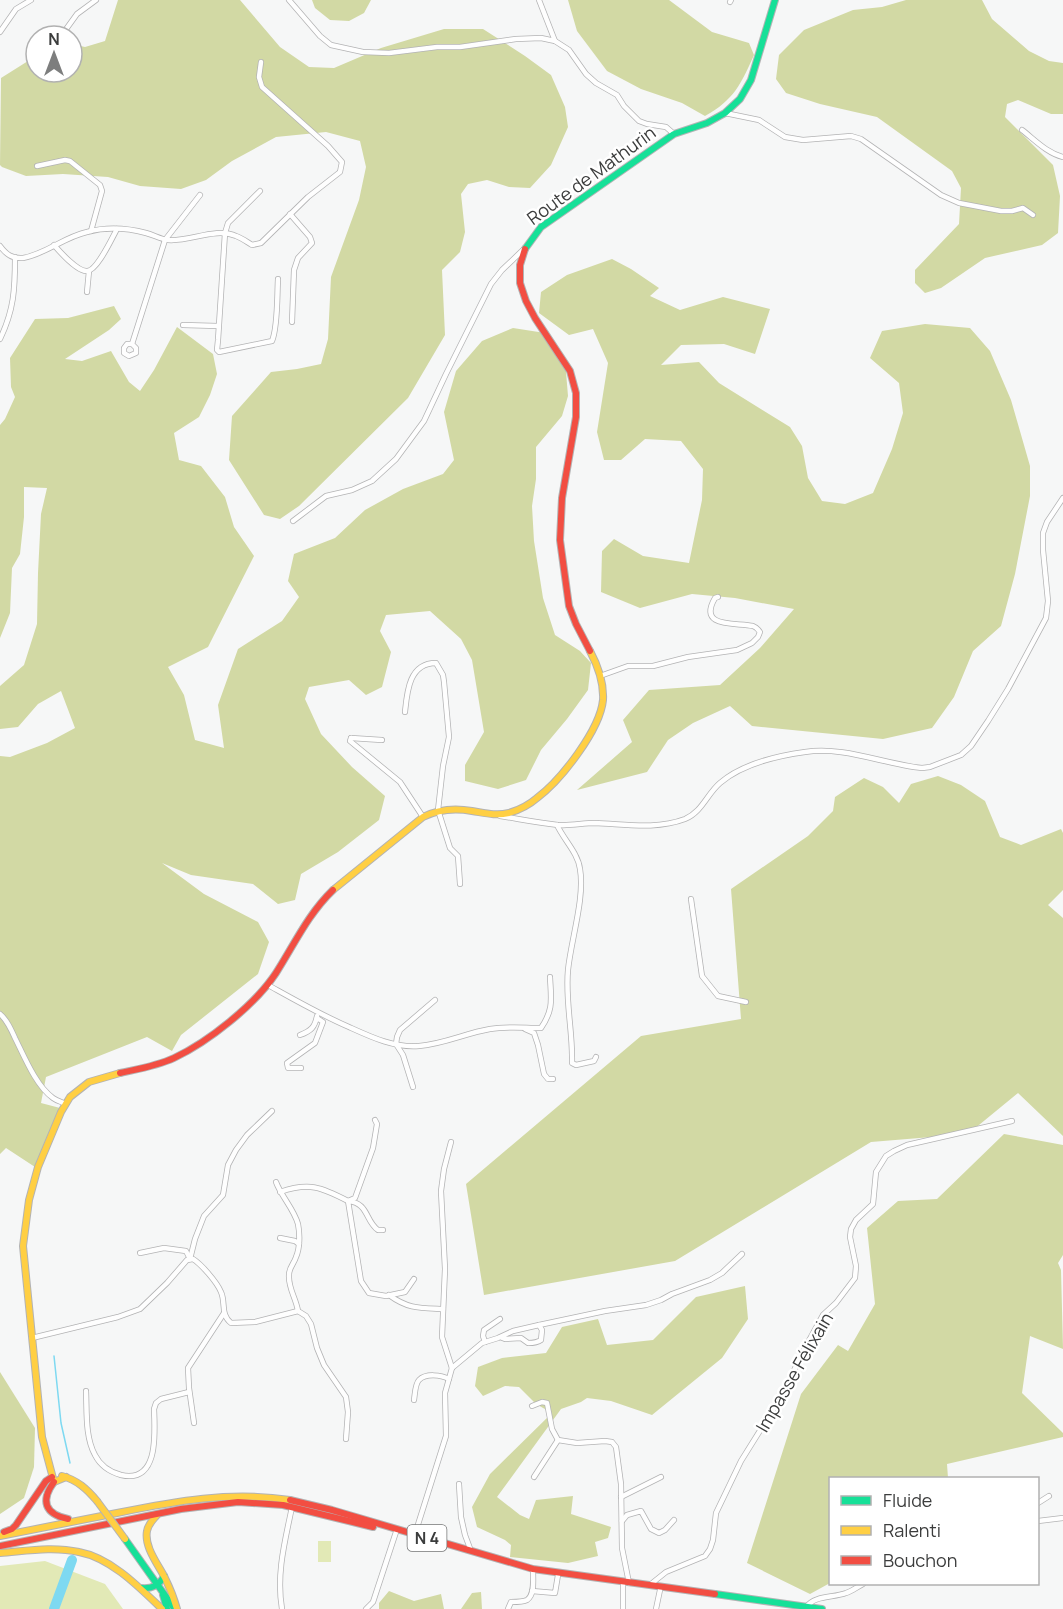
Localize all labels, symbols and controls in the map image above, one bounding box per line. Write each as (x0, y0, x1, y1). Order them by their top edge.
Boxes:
north arrow (24, 24, 84, 84)
text: N (48, 28, 60, 50)
street label: Route de Mathurin (522, 120, 660, 230)
street label: Impasse Félixain (750, 1308, 838, 1436)
legend (829, 1477, 1039, 1585)
text: Fluide (883, 1488, 932, 1512)
text: Ralenti (883, 1518, 941, 1542)
road number: N 4 (408, 1525, 446, 1551)
text: Bouchon (883, 1548, 957, 1572)

